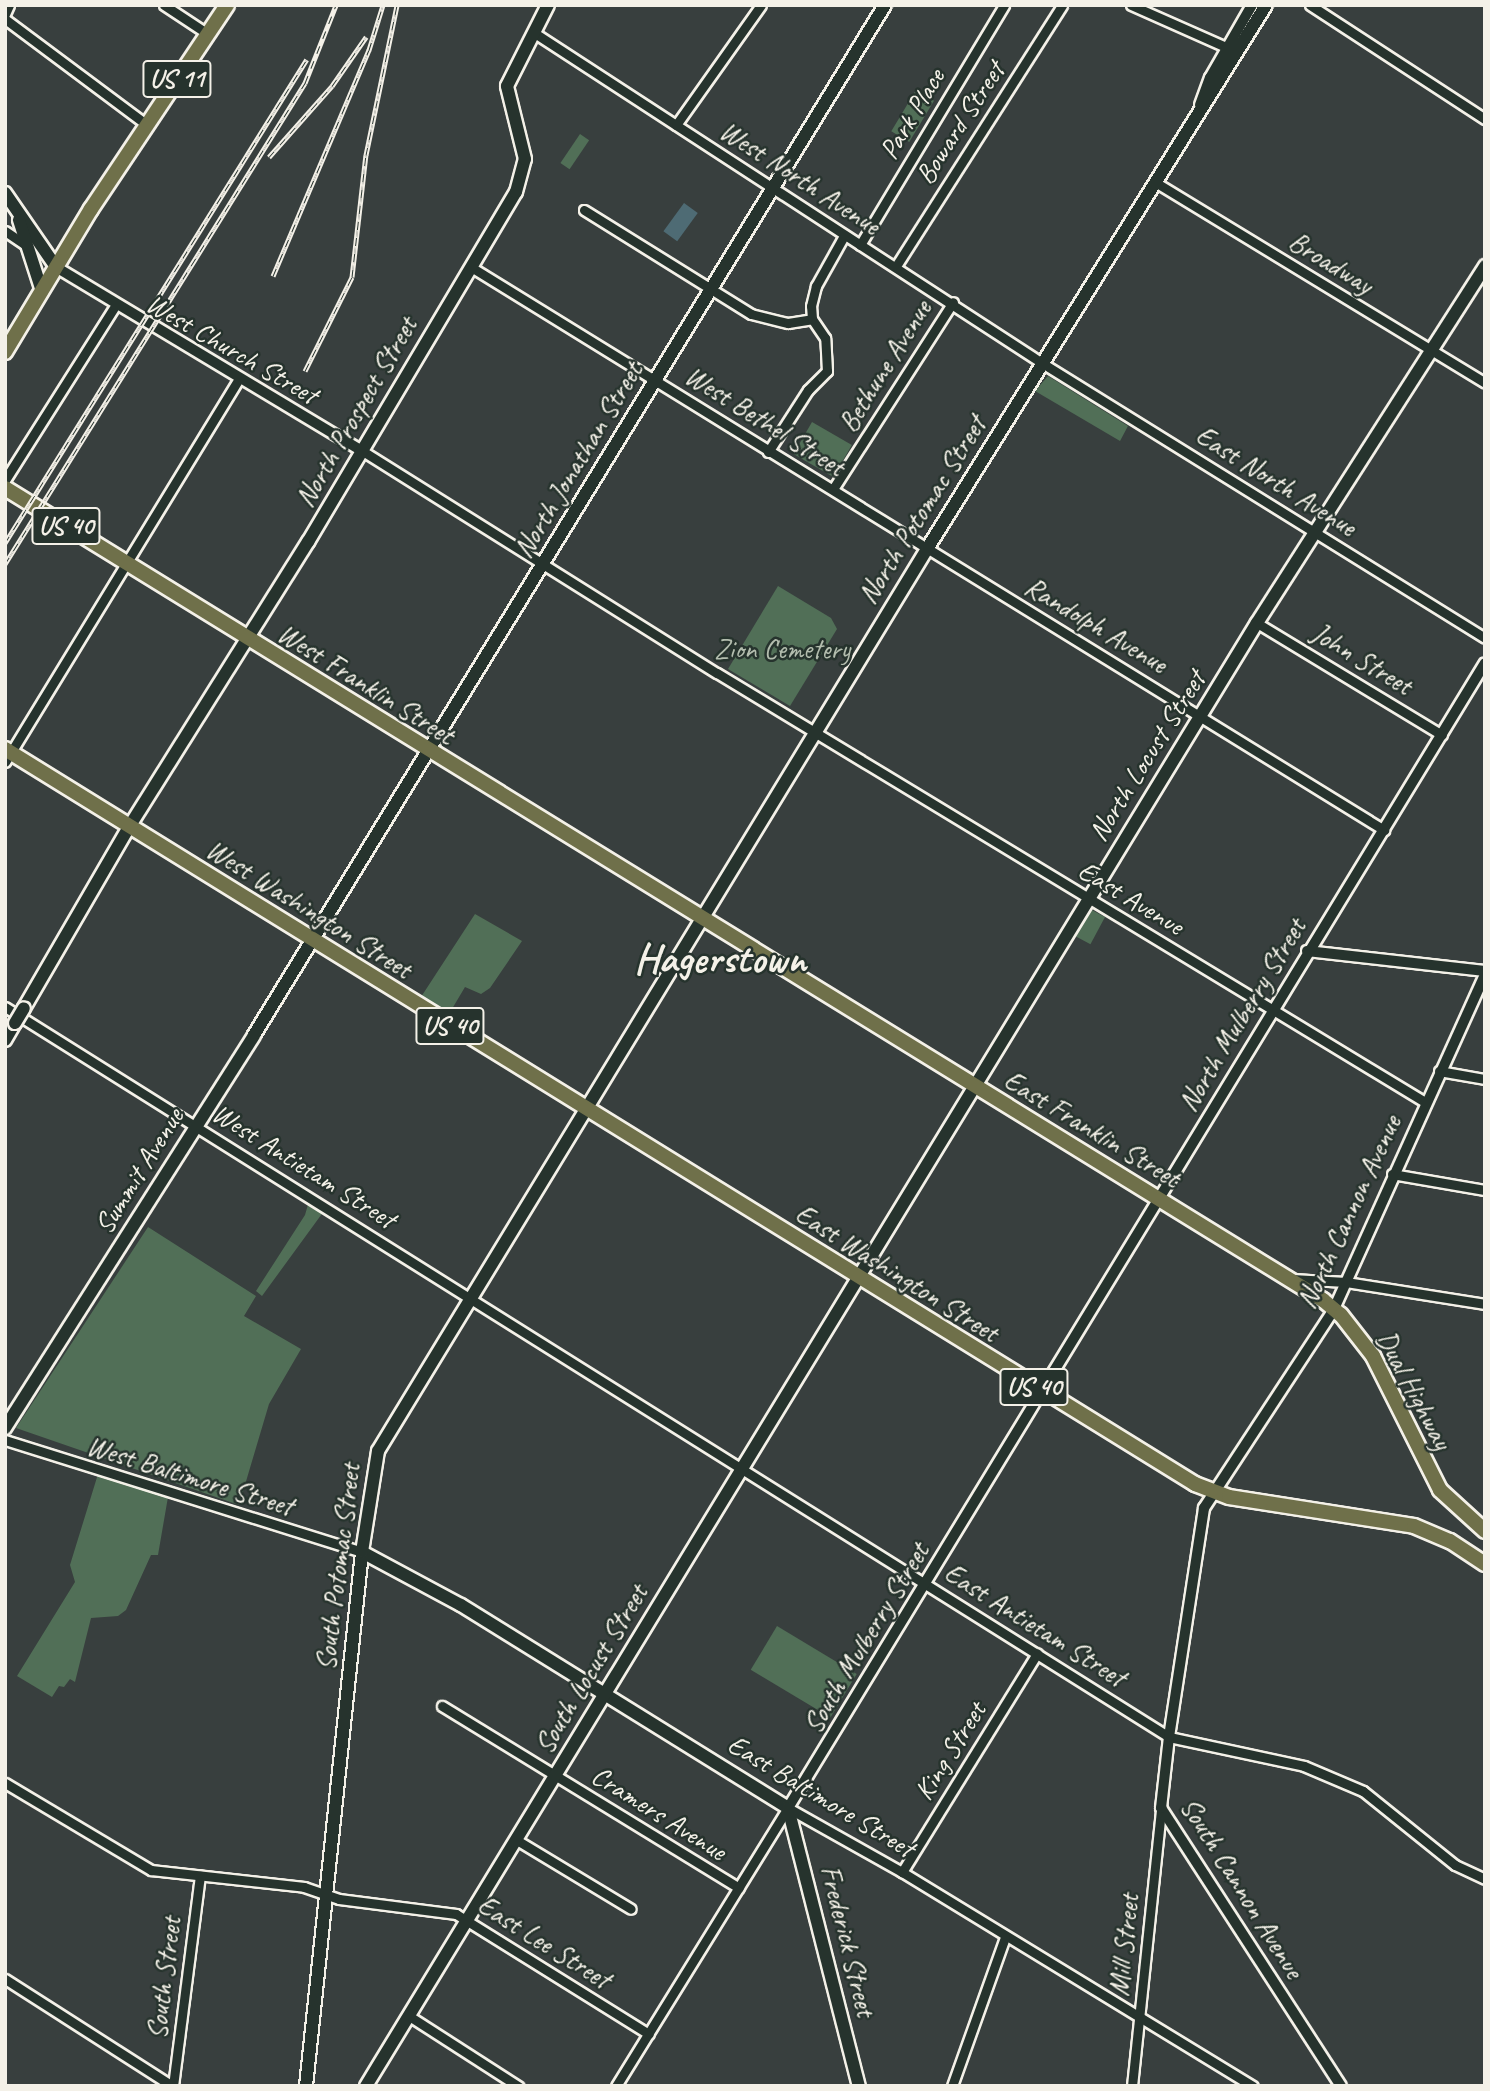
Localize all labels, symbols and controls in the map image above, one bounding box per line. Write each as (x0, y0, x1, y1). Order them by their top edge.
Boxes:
street label: Boward Street (908, 56, 1012, 190)
road number: US 11 (142, 57, 212, 102)
street label: Park Place (872, 62, 952, 166)
street label: West North Avenue (713, 114, 887, 242)
street label: Broadway (1283, 224, 1379, 302)
street label: West Church Street (140, 286, 324, 412)
street label: Bethune Avenue (831, 294, 939, 438)
street label: North Prospect Street (288, 311, 424, 513)
street label: North Jonathan Street (507, 356, 649, 564)
street label: West Bethel Street (679, 358, 851, 484)
street label: North Potomac Street (851, 411, 993, 609)
street label: East North Avenue (1190, 418, 1362, 544)
road number: US 40 (31, 504, 101, 548)
street label: Randolph Avenue (1019, 569, 1173, 681)
street label: West Franklin Street (271, 616, 461, 752)
street label: John Street (1306, 616, 1418, 702)
park label: Zion Cemetery (715, 632, 849, 666)
street label: North Locust Street (1081, 665, 1213, 847)
street label: West Washington Street (200, 832, 418, 986)
street label: East Avenue (1072, 853, 1190, 943)
street label: North Mulberry Street (1171, 912, 1313, 1118)
district label: Hagerstown (634, 934, 806, 984)
road number: US 40 (415, 1004, 485, 1049)
street label: East Franklin Street (997, 1063, 1187, 1195)
street label: West Antietam Street (206, 1096, 402, 1236)
street label: Summit Avenue (87, 1102, 191, 1240)
street label: North Cannon Avenue (1289, 1110, 1409, 1314)
street label: East Washington Street (789, 1197, 1005, 1349)
street label: Dual Highway (1369, 1325, 1459, 1455)
road number: US 40 (999, 1364, 1069, 1410)
street label: West Baltimore Street (83, 1429, 297, 1523)
street label: South Potomac Street (309, 1461, 367, 1673)
street label: South Mulberry Street (796, 1537, 936, 1739)
street label: East Antietam Street (938, 1556, 1132, 1694)
street label: South Locust Street (527, 1578, 655, 1760)
street label: King Street (907, 1696, 993, 1806)
street label: East Baltimore Street (722, 1727, 920, 1865)
street label: Cramers Avenue (585, 1758, 733, 1868)
street label: South Cannon Avenue (1173, 1792, 1311, 1984)
street label: Frederick Street (813, 1862, 883, 2020)
street label: East Lee Street (471, 1888, 617, 1996)
street label: Mill Street (1102, 1892, 1146, 1998)
street label: South Street (140, 1915, 188, 2041)

